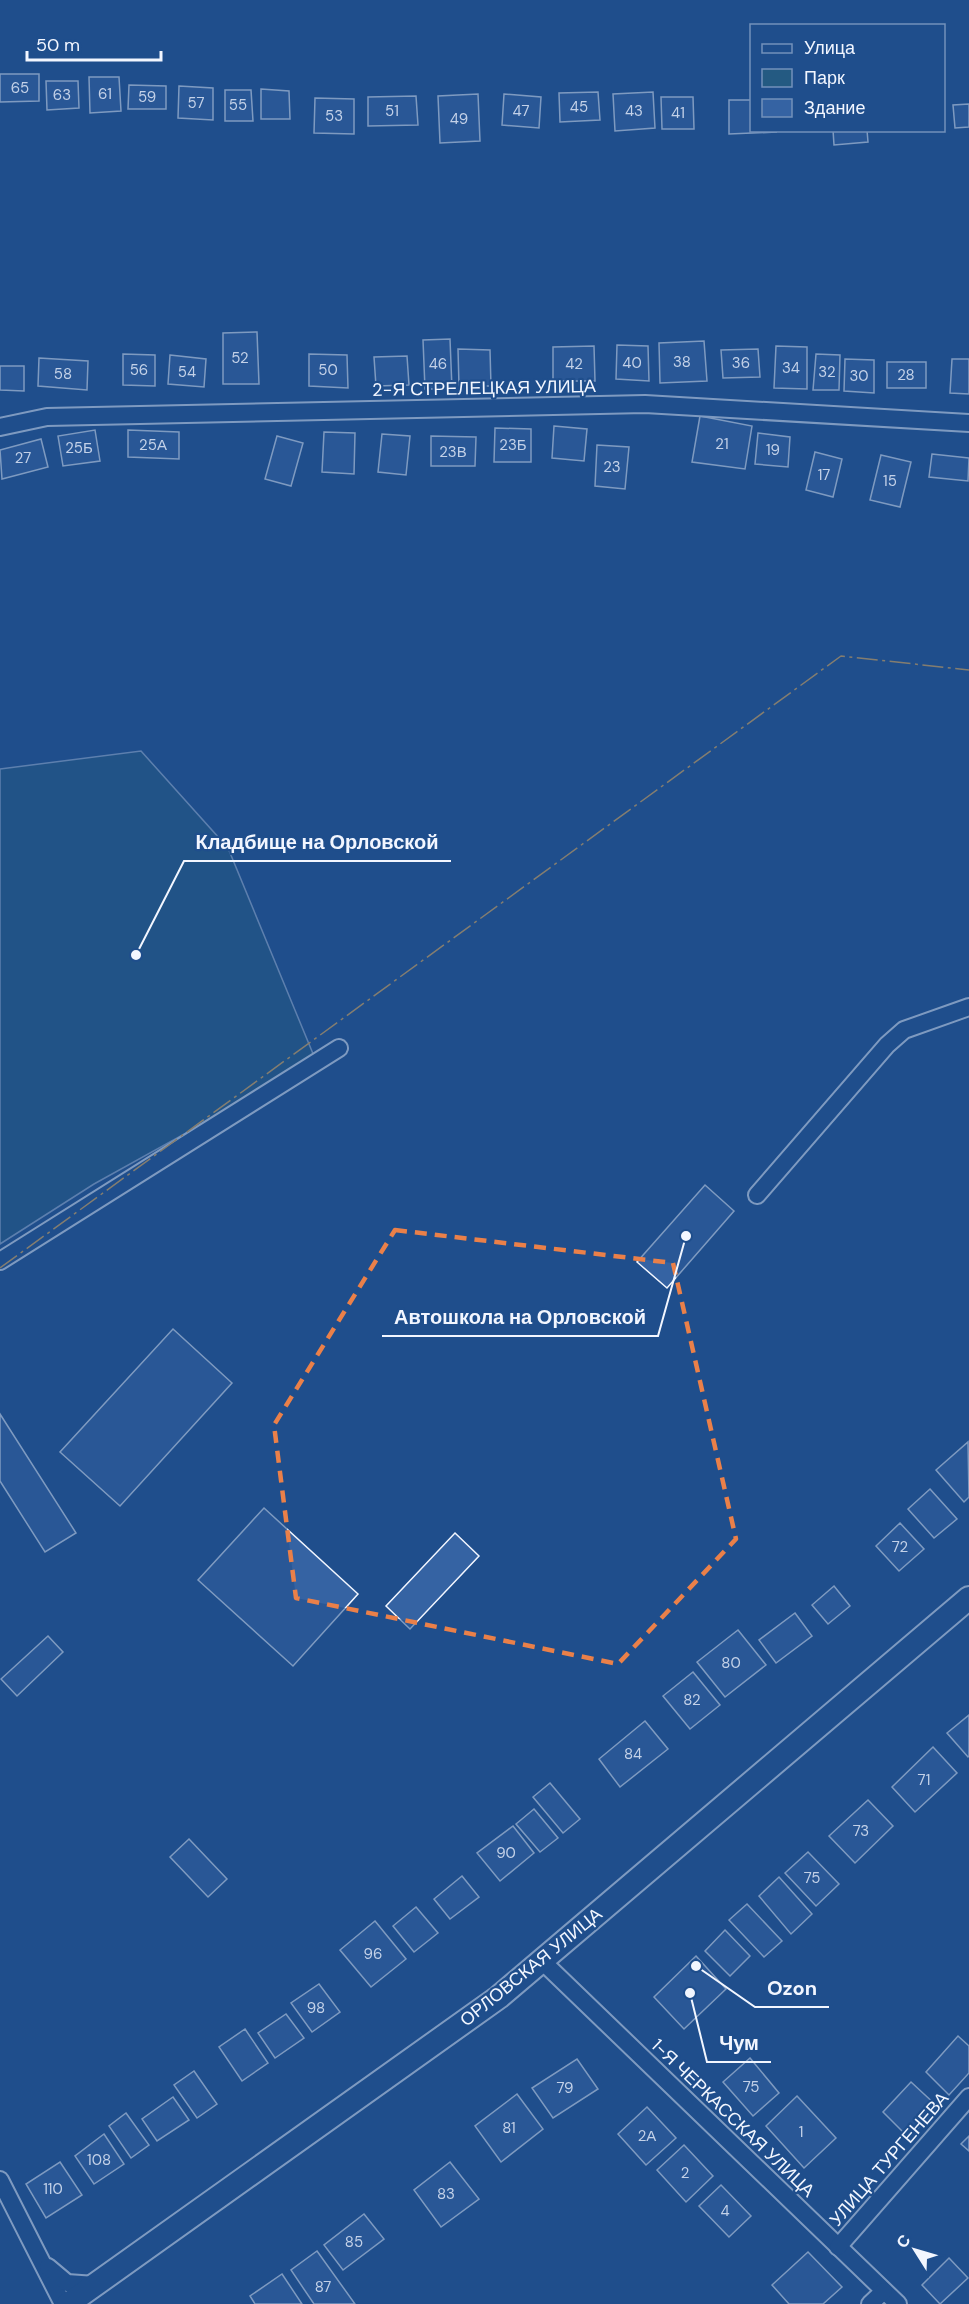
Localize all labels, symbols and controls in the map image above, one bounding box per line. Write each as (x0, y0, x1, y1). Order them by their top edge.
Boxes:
scale bar (27, 24, 160, 62)
legend (750, 24, 945, 132)
text: 50 m (36, 33, 80, 57)
text: Улица (804, 36, 856, 60)
text: Парк (804, 66, 845, 90)
house number: 65 (11, 78, 29, 98)
house number: 61 (98, 84, 112, 104)
house number: 63 (53, 85, 71, 105)
house number: 59 (138, 87, 156, 107)
house number: 57 (188, 93, 204, 113)
house number: 55 (229, 95, 247, 115)
text: Здание (804, 96, 865, 120)
house number: 45 (570, 97, 588, 117)
house number: 51 (385, 101, 399, 121)
house number: 47 (512, 101, 530, 121)
house number: 43 (625, 101, 643, 121)
house number: 41 (671, 103, 685, 123)
house number: 53 (325, 106, 343, 126)
house number: 49 (450, 109, 468, 129)
house number: 52 (231, 348, 249, 368)
house number: 38 (673, 352, 691, 372)
house number: 40 (622, 353, 642, 373)
house number: 36 (732, 353, 750, 373)
house number: 46 (429, 354, 447, 374)
house number: 42 (565, 354, 583, 374)
house number: 34 (782, 358, 800, 378)
house number: 56 (130, 360, 148, 380)
house number: 50 (318, 360, 338, 380)
house number: 54 (178, 362, 196, 382)
house number: 32 (818, 362, 836, 382)
house number: 58 (54, 364, 72, 384)
house number: 28 (897, 365, 915, 385)
house number: 30 (849, 366, 869, 386)
street label: 2-Я СТРЕЛЕЦКАЯ УЛИЦА (372, 374, 596, 402)
house number: 21 (715, 434, 729, 454)
house number: 25А (139, 435, 167, 455)
house number: 23Б (499, 435, 527, 455)
house number: 25Б (65, 438, 93, 458)
house number: 19 (766, 440, 780, 460)
house number: 23В (439, 442, 467, 462)
house number: 27 (15, 448, 31, 468)
house number: 23 (603, 457, 621, 477)
house number: 17 (818, 465, 830, 485)
house number: 15 (883, 471, 897, 491)
callout: Кладбище на Орловской (184, 823, 451, 861)
text: Кладбище на Орловской (195, 829, 439, 855)
callout: Автошкола на Орловской (382, 1298, 658, 1336)
text: Автошкола на Орловской (394, 1304, 646, 1330)
house number: 72 (892, 1537, 908, 1557)
house number: 80 (721, 1653, 741, 1673)
house number: 82 (683, 1690, 701, 1710)
house number: 84 (624, 1744, 642, 1764)
house number: 71 (918, 1770, 930, 1790)
house number: 73 (853, 1821, 869, 1841)
house number: 90 (496, 1843, 516, 1863)
house number: 75 (804, 1868, 820, 1888)
street label: ОРЛОВСКАЯ УЛИЦА (455, 1902, 607, 2032)
house number: 96 (364, 1944, 382, 1964)
callout: Ozon (755, 1969, 829, 2007)
text: Ozon (767, 1975, 817, 2001)
house number: 98 (307, 1998, 325, 2018)
callout: Чум (707, 2024, 771, 2062)
text: Чум (719, 2030, 759, 2056)
street label: 1-Я ЧЕРКАССКАЯ УЛИЦА (647, 2034, 819, 2202)
house number: 75 (743, 2077, 759, 2097)
house number: 79 (556, 2078, 574, 2098)
street label: УЛИЦА ТУРГЕНЕВА (824, 2087, 954, 2231)
house number: 81 (502, 2118, 516, 2138)
house number: 1 (799, 2123, 803, 2141)
house number: 2А (638, 2126, 656, 2146)
house number: 108 (87, 2150, 111, 2170)
house number: 2 (681, 2163, 689, 2183)
house number: 110 (43, 2179, 63, 2199)
house number: 83 (437, 2184, 455, 2204)
house number: 4 (720, 2201, 730, 2221)
north arrow (885, 2220, 945, 2280)
text: С (892, 2230, 916, 2252)
house number: 85 (345, 2232, 363, 2252)
house number: 87 (315, 2277, 331, 2297)

